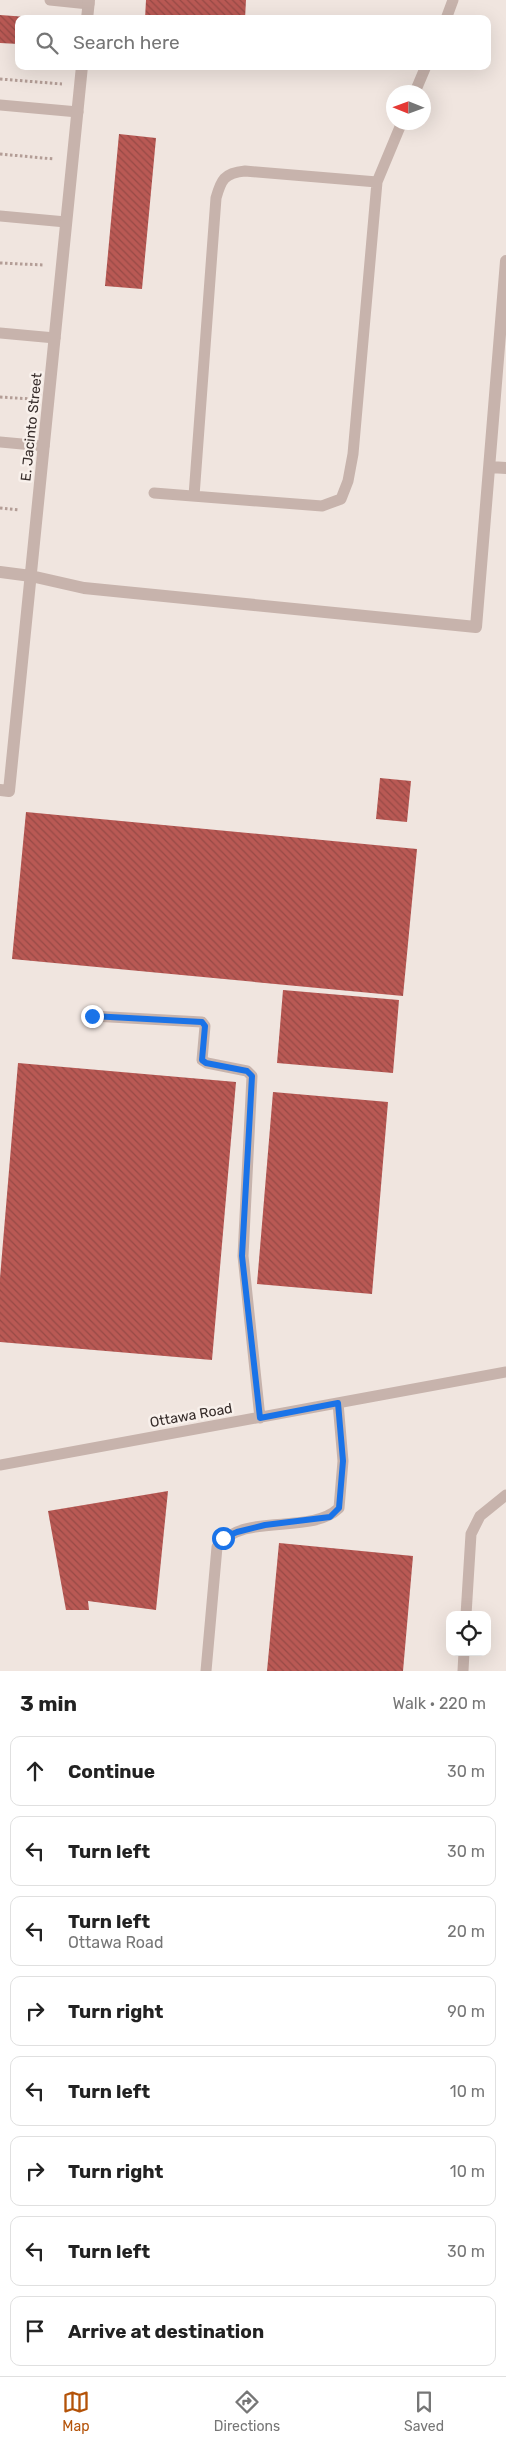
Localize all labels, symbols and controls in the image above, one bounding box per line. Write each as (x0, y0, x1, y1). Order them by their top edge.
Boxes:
search box (15, 15, 491, 70)
icon: search (33, 29, 61, 57)
text: Search here (73, 31, 180, 54)
north arrow (386, 85, 431, 130)
street label: E. Jacinto Street (17, 371, 46, 482)
route end (81, 1005, 104, 1028)
street label: Ottawa Road (149, 1400, 234, 1431)
route start (212, 1527, 235, 1550)
map controls (446, 1611, 491, 1656)
button: locate (446, 1611, 491, 1656)
text: 3 min (20, 1691, 77, 1716)
text: Walk · 220 m (393, 1694, 486, 1713)
icon: ahead (21, 1757, 49, 1785)
text: Continue (68, 1760, 155, 1783)
text: 30 m (447, 1762, 485, 1781)
icon: left (21, 1837, 49, 1865)
text: Turn left (68, 1840, 150, 1863)
text: 30 m (447, 1842, 485, 1861)
text: Turn left (68, 1910, 150, 1933)
icon: left (21, 1917, 49, 1945)
text: 20 m (447, 1922, 485, 1941)
text: Ottawa Road (68, 1933, 163, 1952)
icon: right (21, 1997, 49, 2025)
text: Turn right (68, 2000, 163, 2023)
text: 90 m (447, 2002, 485, 2021)
icon: left (21, 2077, 49, 2105)
text: Turn left (68, 2080, 150, 2103)
text: 10 m (450, 2082, 485, 2101)
icon: right (21, 2157, 49, 2185)
text: Turn right (68, 2160, 163, 2183)
text: 10 m (450, 2162, 485, 2181)
icon: left (21, 2237, 49, 2265)
text: Turn left (68, 2240, 150, 2263)
text: 30 m (447, 2242, 485, 2261)
icon: arrive (21, 2317, 49, 2345)
text: Arrive at destination (68, 2320, 264, 2343)
tab: Map (62, 2388, 90, 2435)
tab: Directions (214, 2388, 280, 2435)
tab: Saved (404, 2388, 444, 2435)

